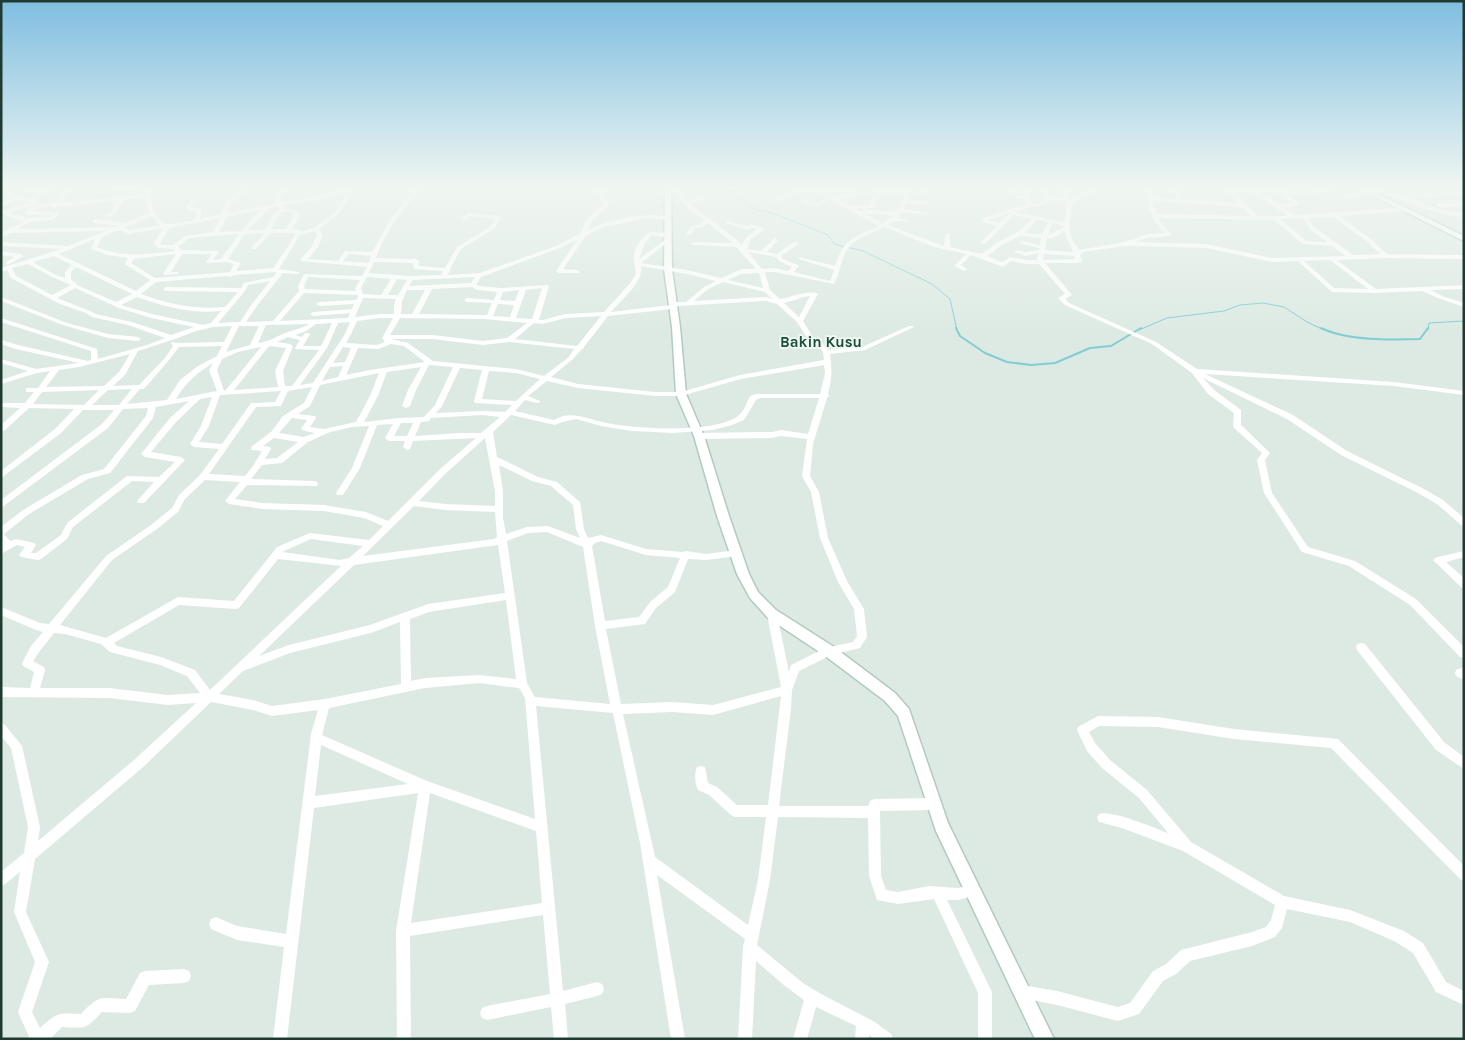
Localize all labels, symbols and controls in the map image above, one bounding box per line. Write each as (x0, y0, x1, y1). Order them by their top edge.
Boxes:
district label: Bakin Kusu (780, 333, 862, 351)

